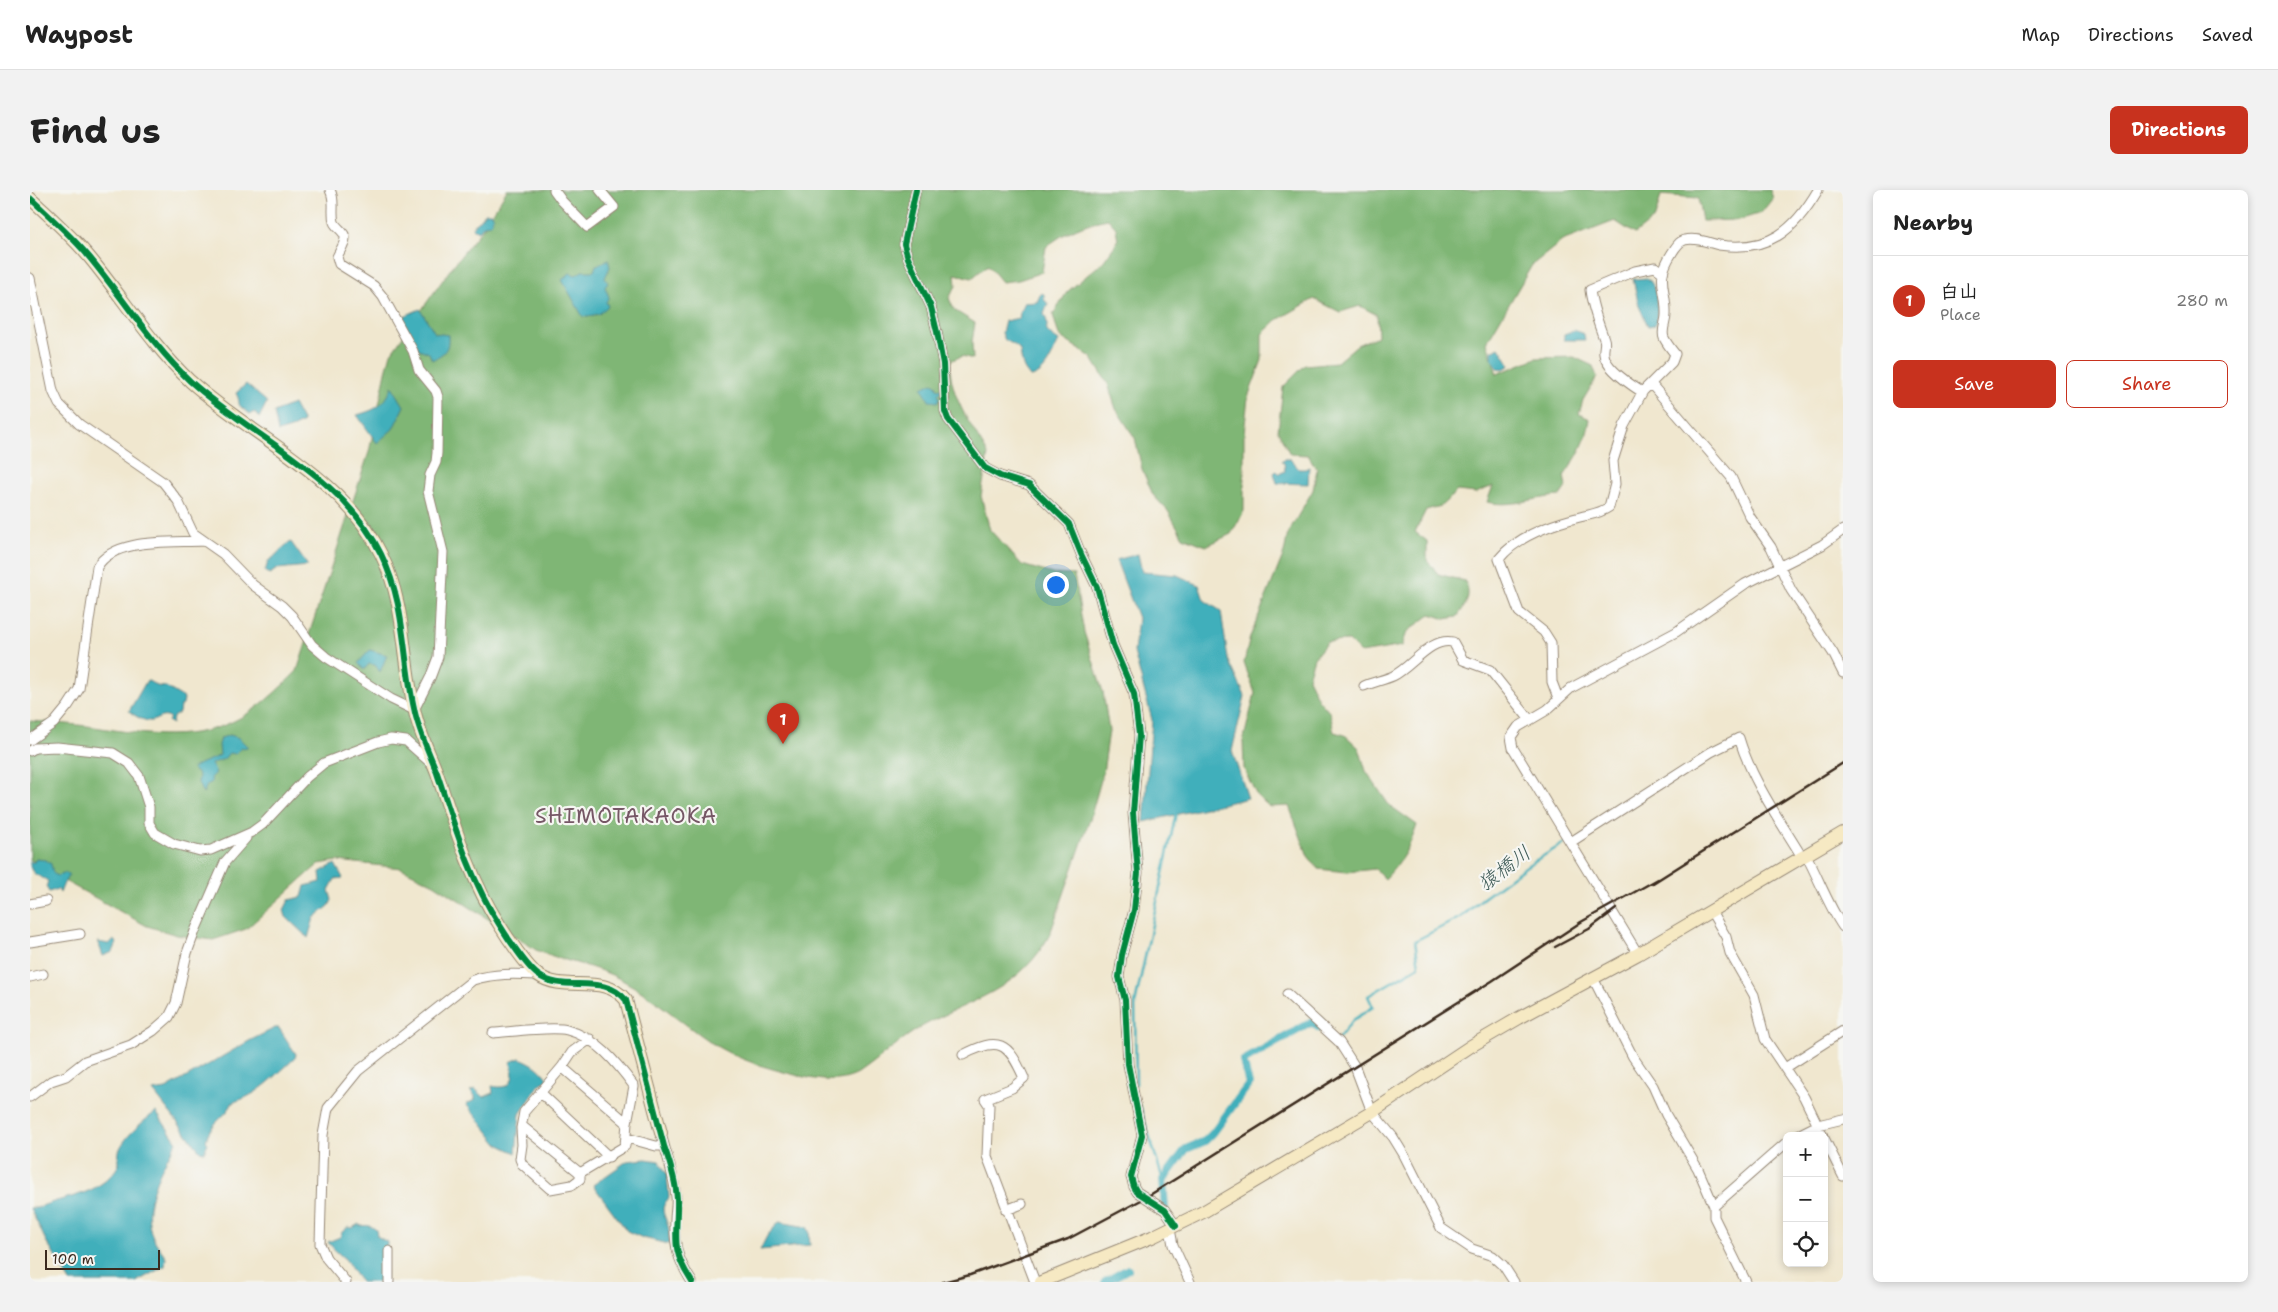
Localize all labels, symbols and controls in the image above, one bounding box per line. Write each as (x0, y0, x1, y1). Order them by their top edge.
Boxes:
text: Waypost (25, 19, 133, 51)
text: Map (2022, 23, 2060, 47)
text: Directions (2088, 23, 2174, 47)
text: Saved (2202, 23, 2253, 47)
button: Directions (2110, 106, 2248, 154)
text: Find us (30, 107, 161, 154)
text: Nearby (1893, 209, 1973, 237)
text: 白山 (1940, 279, 1978, 304)
text: 1 (1905, 290, 1913, 311)
text: 280 m (2176, 290, 2228, 311)
text: Place (1940, 304, 1981, 325)
button: Save (1893, 360, 2056, 408)
button: Share (2066, 360, 2228, 408)
your location (1043, 572, 1069, 598)
pin: 1 (767, 703, 799, 744)
district label: SHIMOTAKAOKA (535, 802, 717, 830)
water label: 猿橋川 (1472, 840, 1536, 896)
map controls (1783, 1132, 1828, 1267)
button: + (1783, 1132, 1828, 1177)
button: − (1783, 1177, 1828, 1222)
button: locate (1783, 1222, 1828, 1267)
scale bar (45, 1247, 160, 1270)
text: 100 m (52, 1250, 94, 1268)

